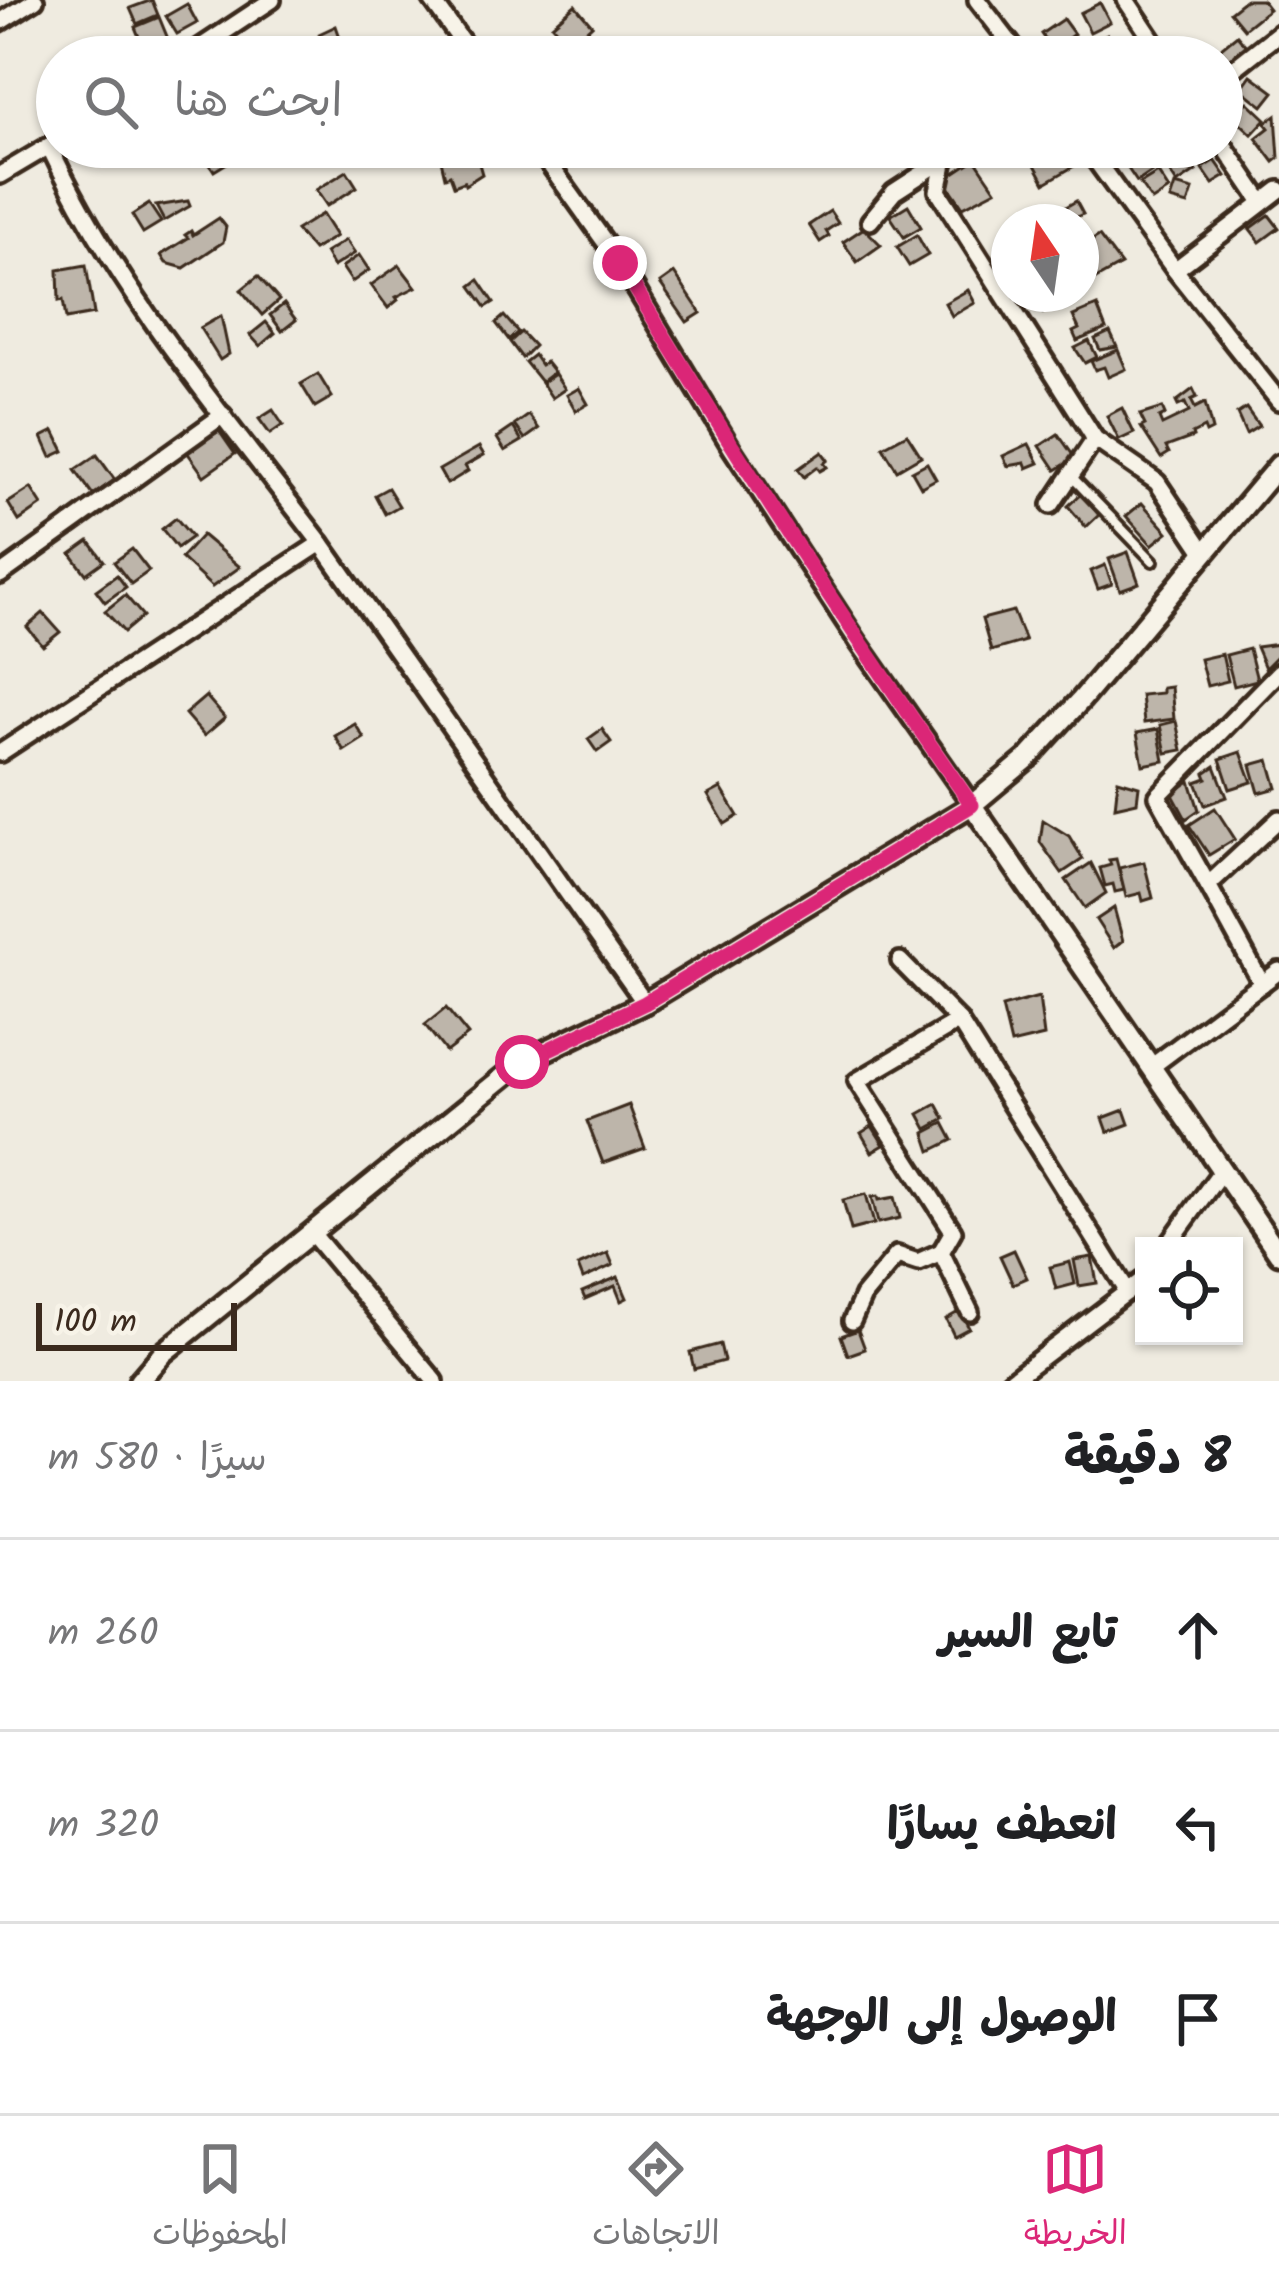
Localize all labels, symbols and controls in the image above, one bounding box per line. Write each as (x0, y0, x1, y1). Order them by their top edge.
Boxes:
search box (36, 36, 1243, 168)
text: ابحث هنا (174, 67, 342, 139)
icon: search (78, 69, 144, 135)
north arrow (991, 204, 1099, 312)
route end (593, 236, 647, 290)
route start (495, 1035, 549, 1089)
map controls (1135, 1237, 1243, 1345)
button: locate (1135, 1237, 1243, 1345)
scale bar (36, 1297, 237, 1350)
text: 100 m (54, 1297, 137, 1350)
text: 8 دقيقة (1064, 1419, 1231, 1500)
text: سيرًا · 580 m (48, 1429, 267, 1491)
text: تابع السير (939, 1599, 1117, 1671)
icon: ahead (1165, 1602, 1231, 1668)
text: 260 m (48, 1604, 159, 1666)
text: انعطف يسارًا (887, 1791, 1117, 1863)
icon: left (1165, 1794, 1231, 1860)
text: 320 m (48, 1796, 159, 1858)
text: الوصول إلى الوجهة (766, 1983, 1117, 2055)
icon: arrive (1165, 1986, 1231, 2052)
tab: المحفوظات (152, 2136, 288, 2262)
tab: الاتجاهات (592, 2136, 720, 2262)
tab: الخريطة (1024, 2136, 1127, 2262)

